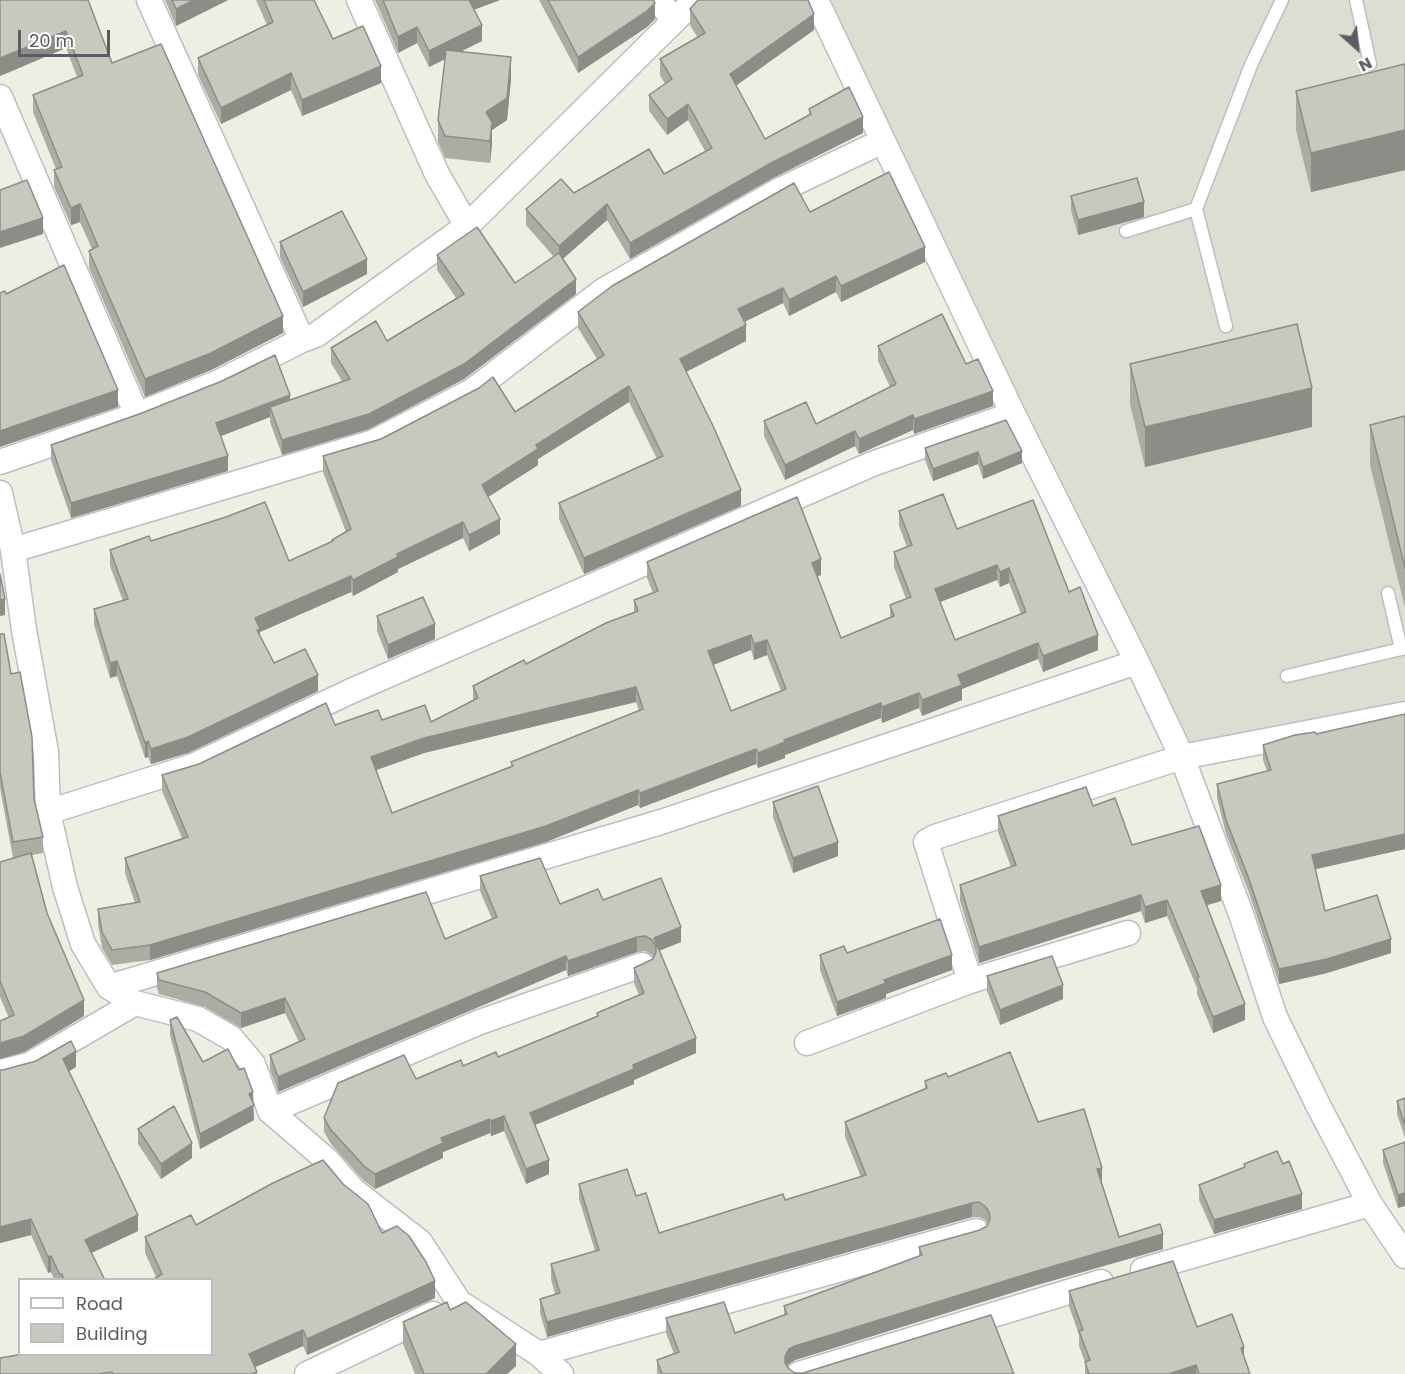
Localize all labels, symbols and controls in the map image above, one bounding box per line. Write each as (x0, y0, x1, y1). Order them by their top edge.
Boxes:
scale bar (21, 18, 112, 56)
north arrow (1327, 18, 1387, 78)
text: 20 m (29, 28, 74, 53)
text: N (1355, 51, 1376, 77)
legend (18, 1278, 213, 1356)
text: Road (76, 1291, 123, 1316)
text: Building (76, 1321, 148, 1346)

